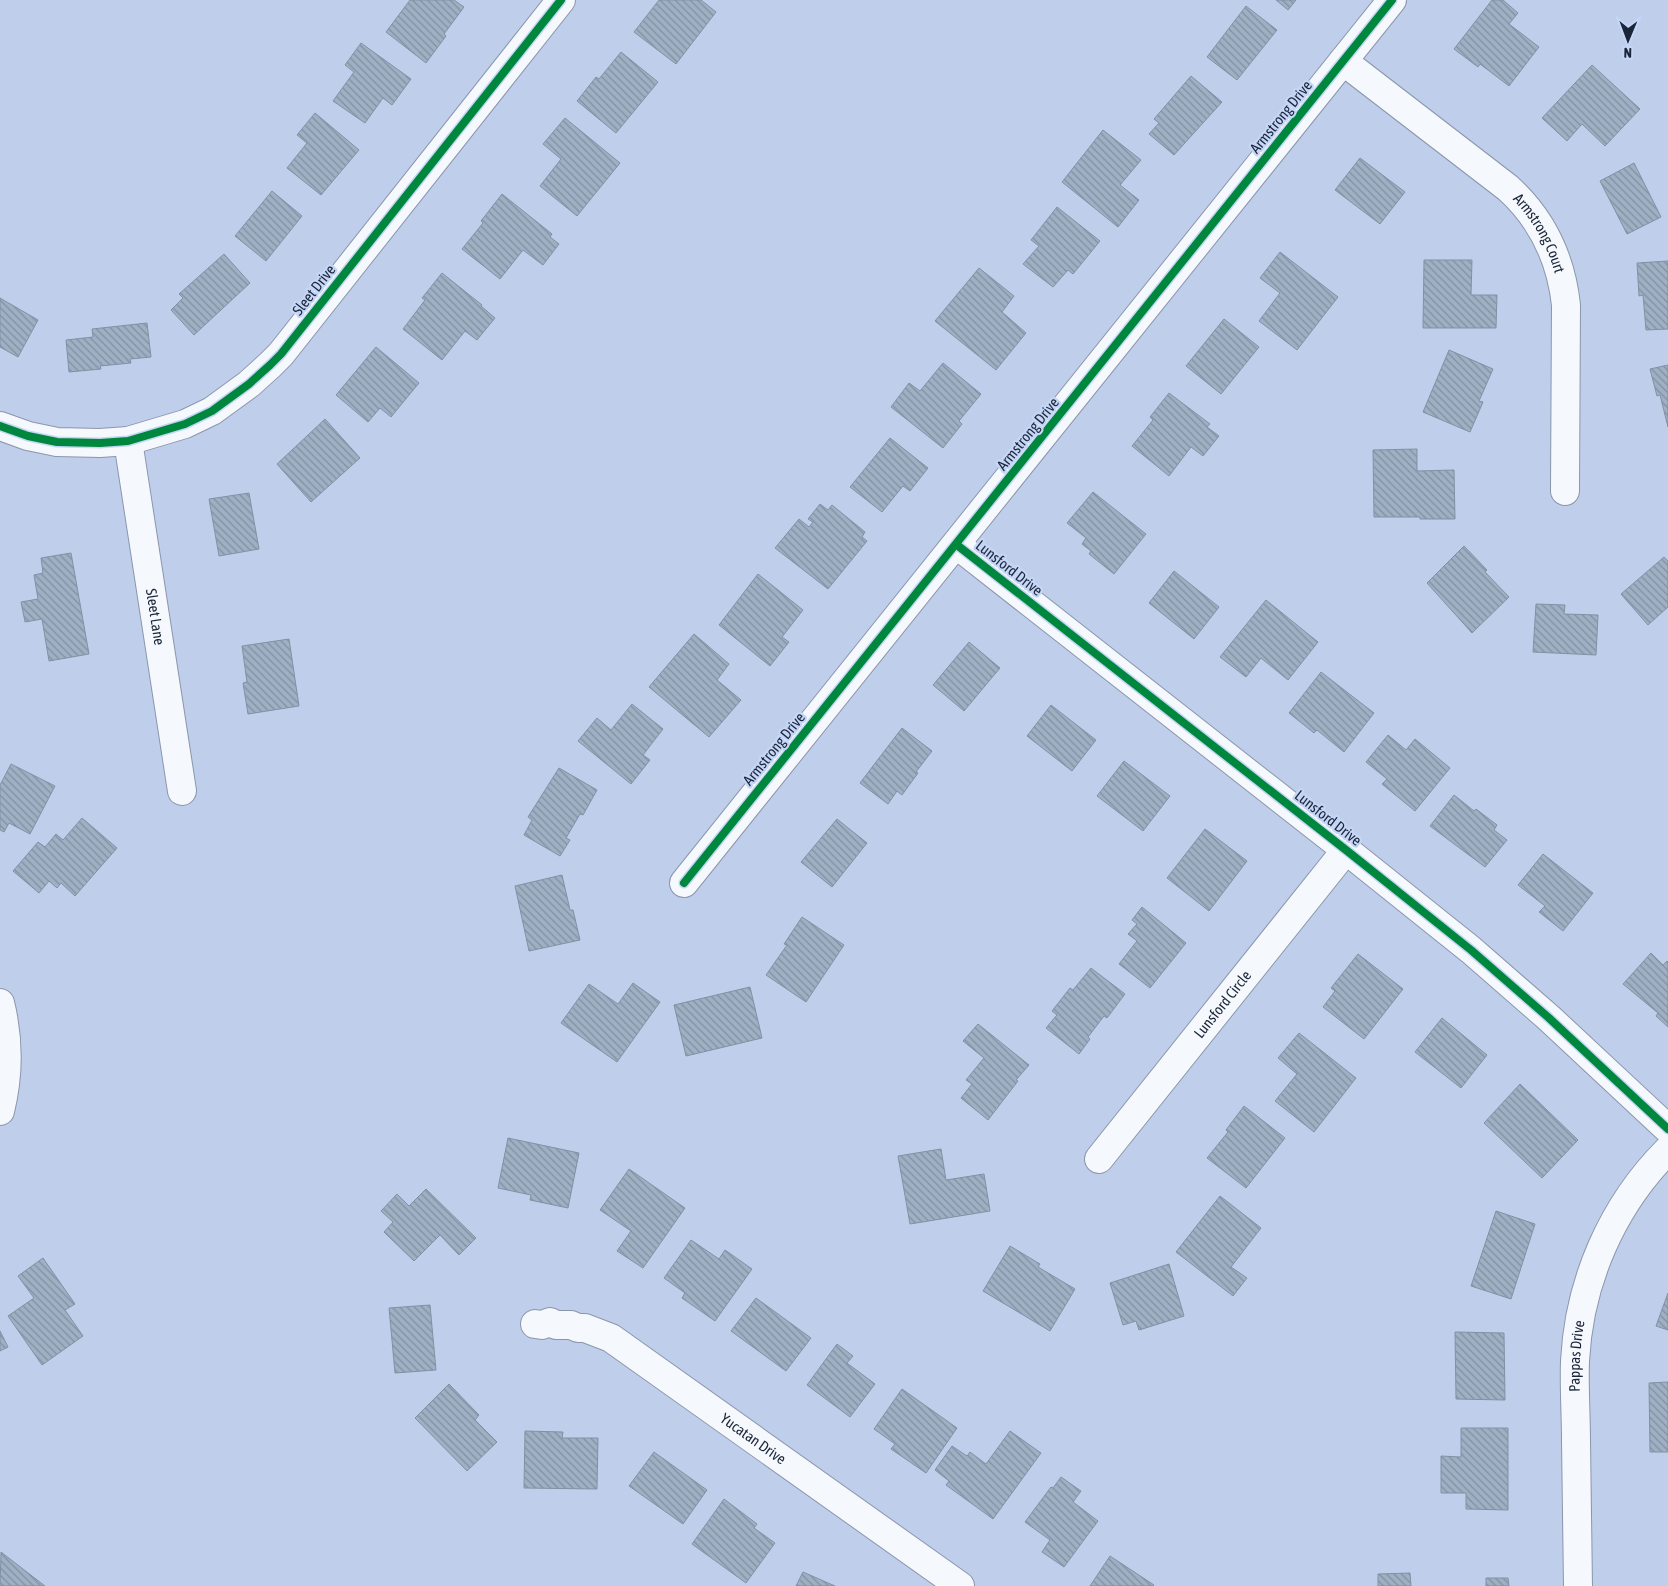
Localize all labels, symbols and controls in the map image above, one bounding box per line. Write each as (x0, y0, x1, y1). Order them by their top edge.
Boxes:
north arrow (1603, 15, 1653, 65)
text: N (1624, 45, 1632, 61)
street label: Armstrong Drive (1246, 77, 1315, 156)
street label: Armstrong Court (1510, 190, 1568, 275)
street label: Sleet Drive (289, 261, 339, 318)
street label: Armstrong Drive (993, 394, 1062, 473)
street label: Lunsford Drive (973, 536, 1046, 599)
street label: Sleet Lane (143, 587, 168, 646)
street label: Armstrong Drive (739, 709, 808, 788)
street label: Lunsford Drive (1292, 786, 1365, 849)
street label: Lunsford Circle (1190, 967, 1254, 1041)
street label: Pappas Drive (1566, 1319, 1588, 1392)
street label: Yucatan Drive (717, 1409, 789, 1468)

